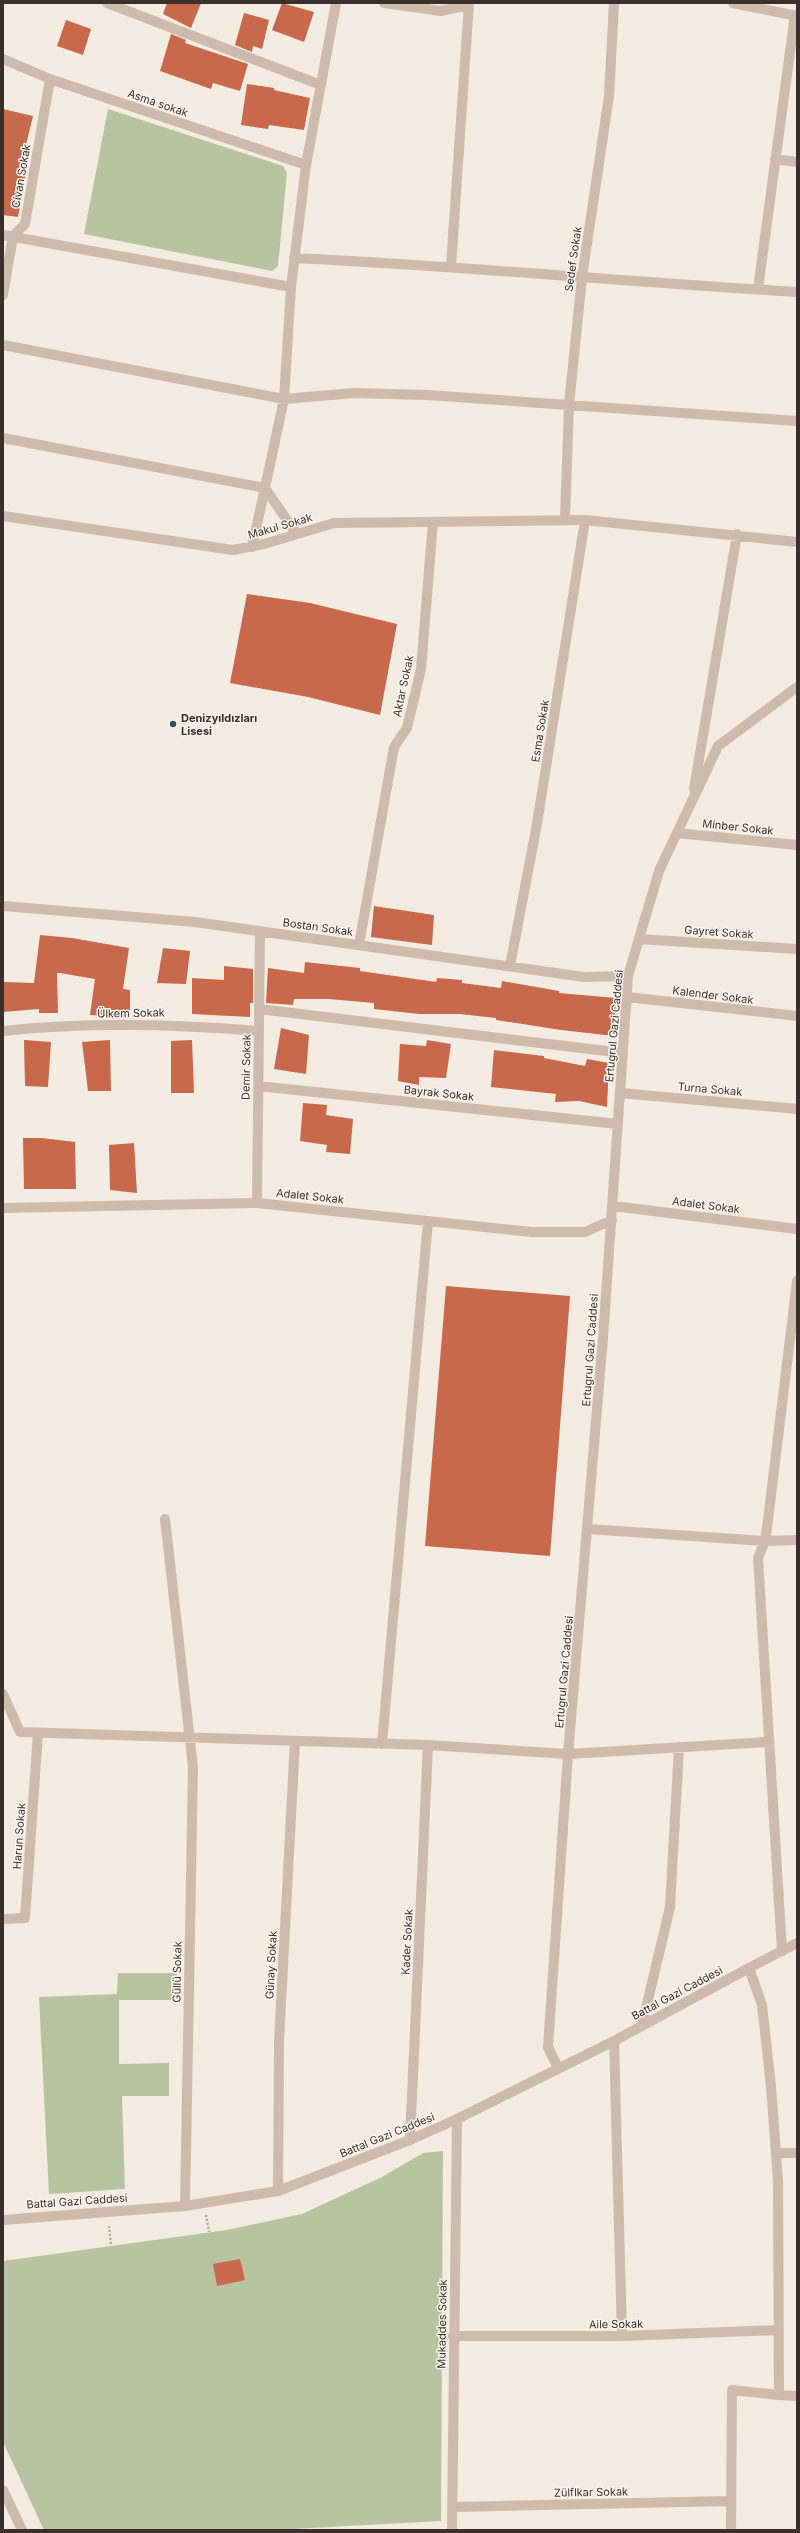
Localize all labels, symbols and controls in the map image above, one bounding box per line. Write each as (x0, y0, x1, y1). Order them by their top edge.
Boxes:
street label: Asma sokak (126, 86, 190, 120)
street label: Civan Sokak (9, 143, 33, 209)
street label: Sedef Sokak (561, 225, 585, 293)
street label: Makul Sokak (246, 510, 314, 542)
street label: Aktar Sokak (390, 654, 416, 718)
street label: Esma Sokak (528, 699, 552, 763)
place label: Denizyıldızları Lisesi (181, 711, 257, 738)
marker: Denizyıldızları Lisesi (168, 719, 178, 729)
street label: Minber Sokak (702, 816, 774, 838)
street label: Bostan Sokak (282, 915, 354, 939)
street label: Gayret Sokak (684, 923, 754, 941)
street label: Ertugrul Gazi Caddesi (602, 969, 626, 1083)
street label: Kalender Sokak (672, 983, 754, 1007)
street label: Ülkem Sokak (97, 1005, 165, 1021)
street label: Demir Sokak (238, 1034, 254, 1100)
street label: Turna Sokak (677, 1079, 743, 1099)
street label: Bayrak Sokak (403, 1082, 475, 1104)
street label: Adalet Sokak (275, 1185, 345, 1207)
street label: Adalet Sokak (671, 1194, 741, 1216)
street label: Ertugrul Gazi Caddesi (579, 1293, 601, 1407)
street label: Ertugrul Gazi Caddesi (552, 1615, 576, 1729)
street label: Harun Sokak (10, 1802, 28, 1870)
street label: Kader Sokak (398, 1909, 416, 1975)
street label: Günay Sokak (262, 1930, 280, 2000)
street label: Güllü Sokak (169, 1941, 185, 2003)
street label: Battal Gazi Caddesi (629, 1963, 725, 2023)
street label: Battal Gazi Caddesi (338, 2110, 436, 2160)
street label: Battal Gazi Caddesi (26, 2190, 128, 2212)
street label: Mukaddes Sokak (434, 2279, 450, 2369)
street label: Aile Sokak (589, 2317, 643, 2331)
street label: Zülflkar Sokak (554, 2484, 628, 2500)

